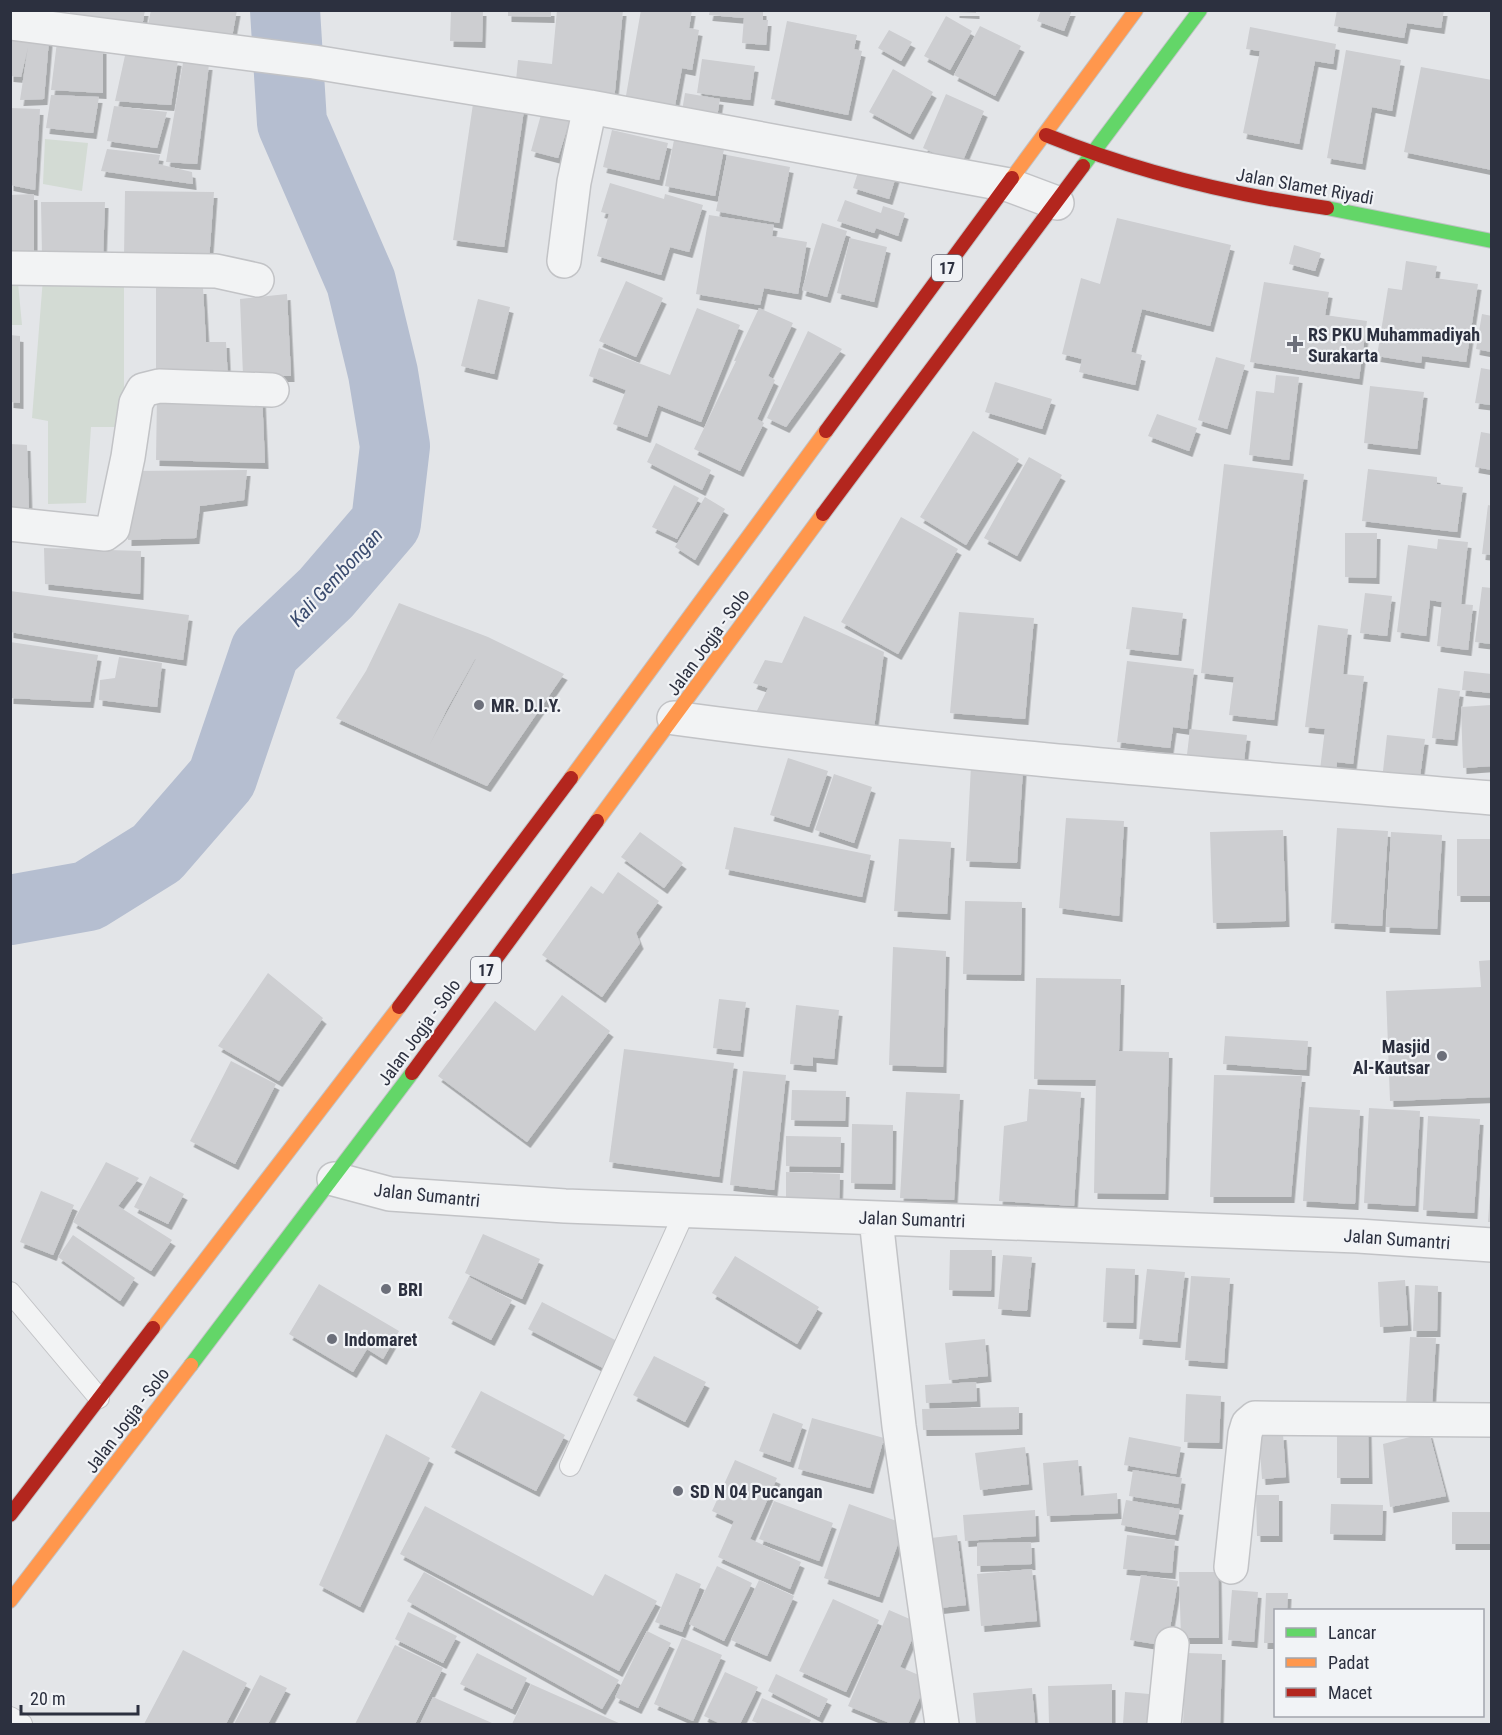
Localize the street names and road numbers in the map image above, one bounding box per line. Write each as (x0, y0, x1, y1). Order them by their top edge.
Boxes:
street label: Jalan Slamet Riyadi (1235, 164, 1375, 208)
road number: 17 (932, 255, 962, 281)
street label: Jalan Jogja - Solo (662, 585, 754, 699)
road number: 17 (471, 957, 501, 983)
street label: Jalan Jogja - Solo (373, 975, 465, 1089)
street label: Jalan Sumantri (373, 1179, 481, 1211)
street label: Jalan Sumantri (858, 1207, 966, 1231)
street label: Jalan Sumantri (1343, 1225, 1451, 1253)
street label: Jalan Jogja - Solo (81, 1363, 173, 1477)

